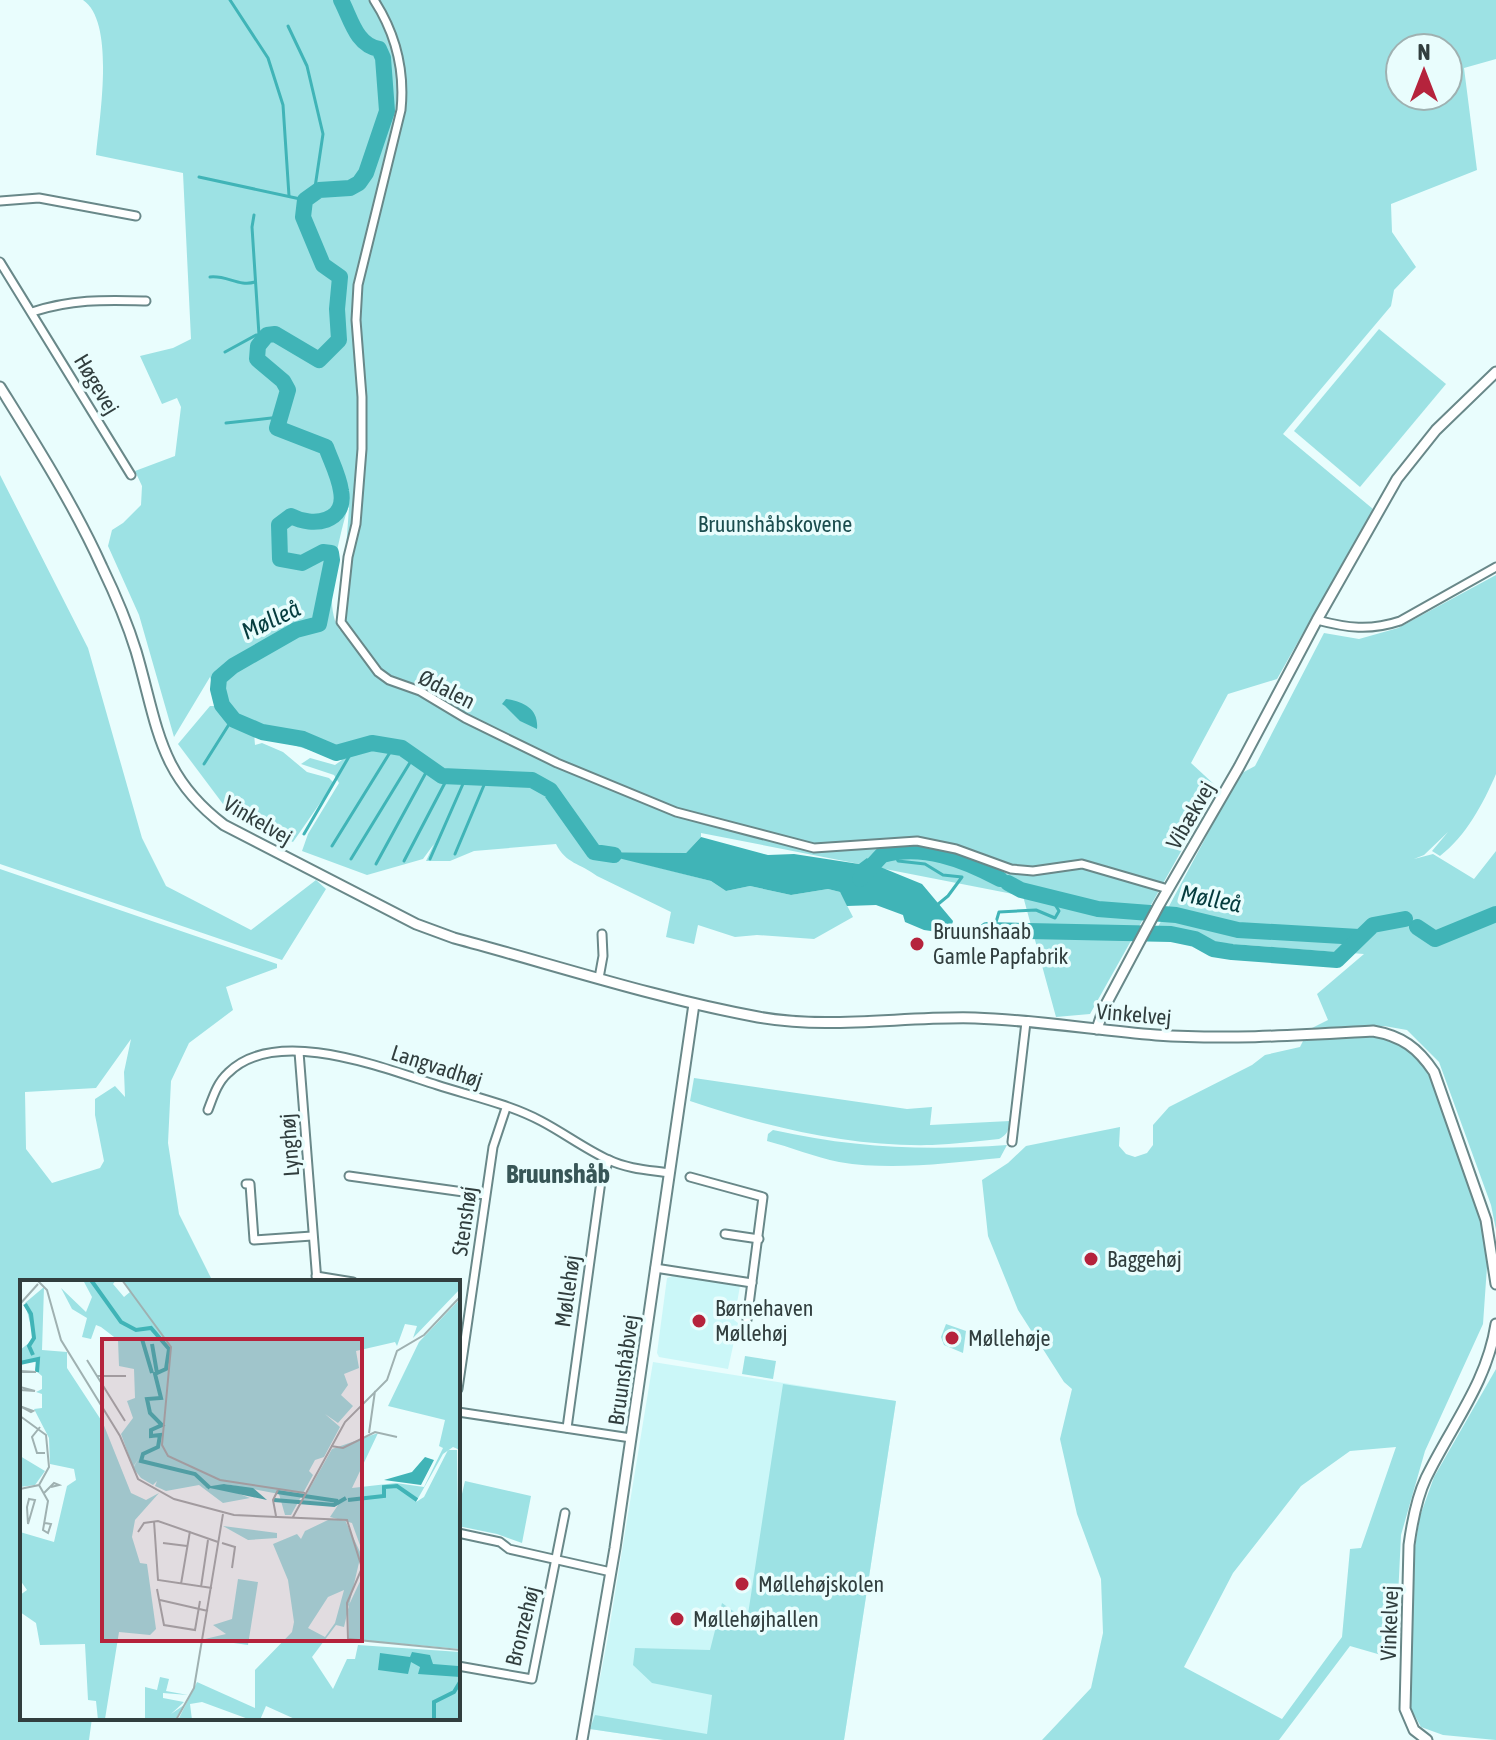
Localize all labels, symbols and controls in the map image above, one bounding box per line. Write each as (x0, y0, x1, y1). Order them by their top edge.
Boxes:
north arrow (1384, 32, 1464, 112)
text: N (1418, 39, 1430, 65)
street label: Høgevej (69, 349, 125, 419)
park label: Bruunshåbskovene (698, 511, 852, 537)
water label: Mølleå (237, 594, 304, 645)
street label: Ødalen (414, 664, 480, 714)
street label: Vibækvej (1160, 776, 1220, 854)
street label: Vinkelvej (219, 790, 297, 850)
water label: Mølleå (1178, 879, 1244, 918)
place label: Bruunshaab Gamle Papfabrik (933, 918, 1069, 969)
marker: Bruunshaab Gamle Papfabrik (908, 935, 926, 953)
street label: Vinkelvej (1095, 998, 1173, 1030)
street label: Langvadhøj (388, 1039, 486, 1093)
street label: Lynghøj (274, 1113, 304, 1177)
district label: Bruunshåb (506, 1159, 610, 1189)
street label: Stenshøj (446, 1185, 482, 1257)
place label: Baggehøj (1107, 1246, 1182, 1272)
marker: Baggehøj (1082, 1250, 1100, 1268)
street label: Møllehøj (549, 1253, 585, 1329)
inset map (20, 1280, 460, 1720)
place label: Børnehaven Møllehøj (715, 1295, 813, 1346)
marker: Børnehaven Møllehøj (690, 1312, 708, 1330)
street label: Bruunshåbvej (602, 1313, 644, 1427)
place label: Møllehøje (968, 1325, 1051, 1351)
marker: Møllehøje (943, 1329, 961, 1347)
place label: Møllehøjskolen (758, 1571, 884, 1597)
marker: Møllehøjskolen (733, 1575, 751, 1593)
street label: Bronzehøj (500, 1583, 544, 1669)
street label: Vinkelvej (1375, 1585, 1403, 1661)
place label: Møllehøjhallen (693, 1606, 819, 1632)
marker: Møllehøjhallen (668, 1610, 686, 1628)

